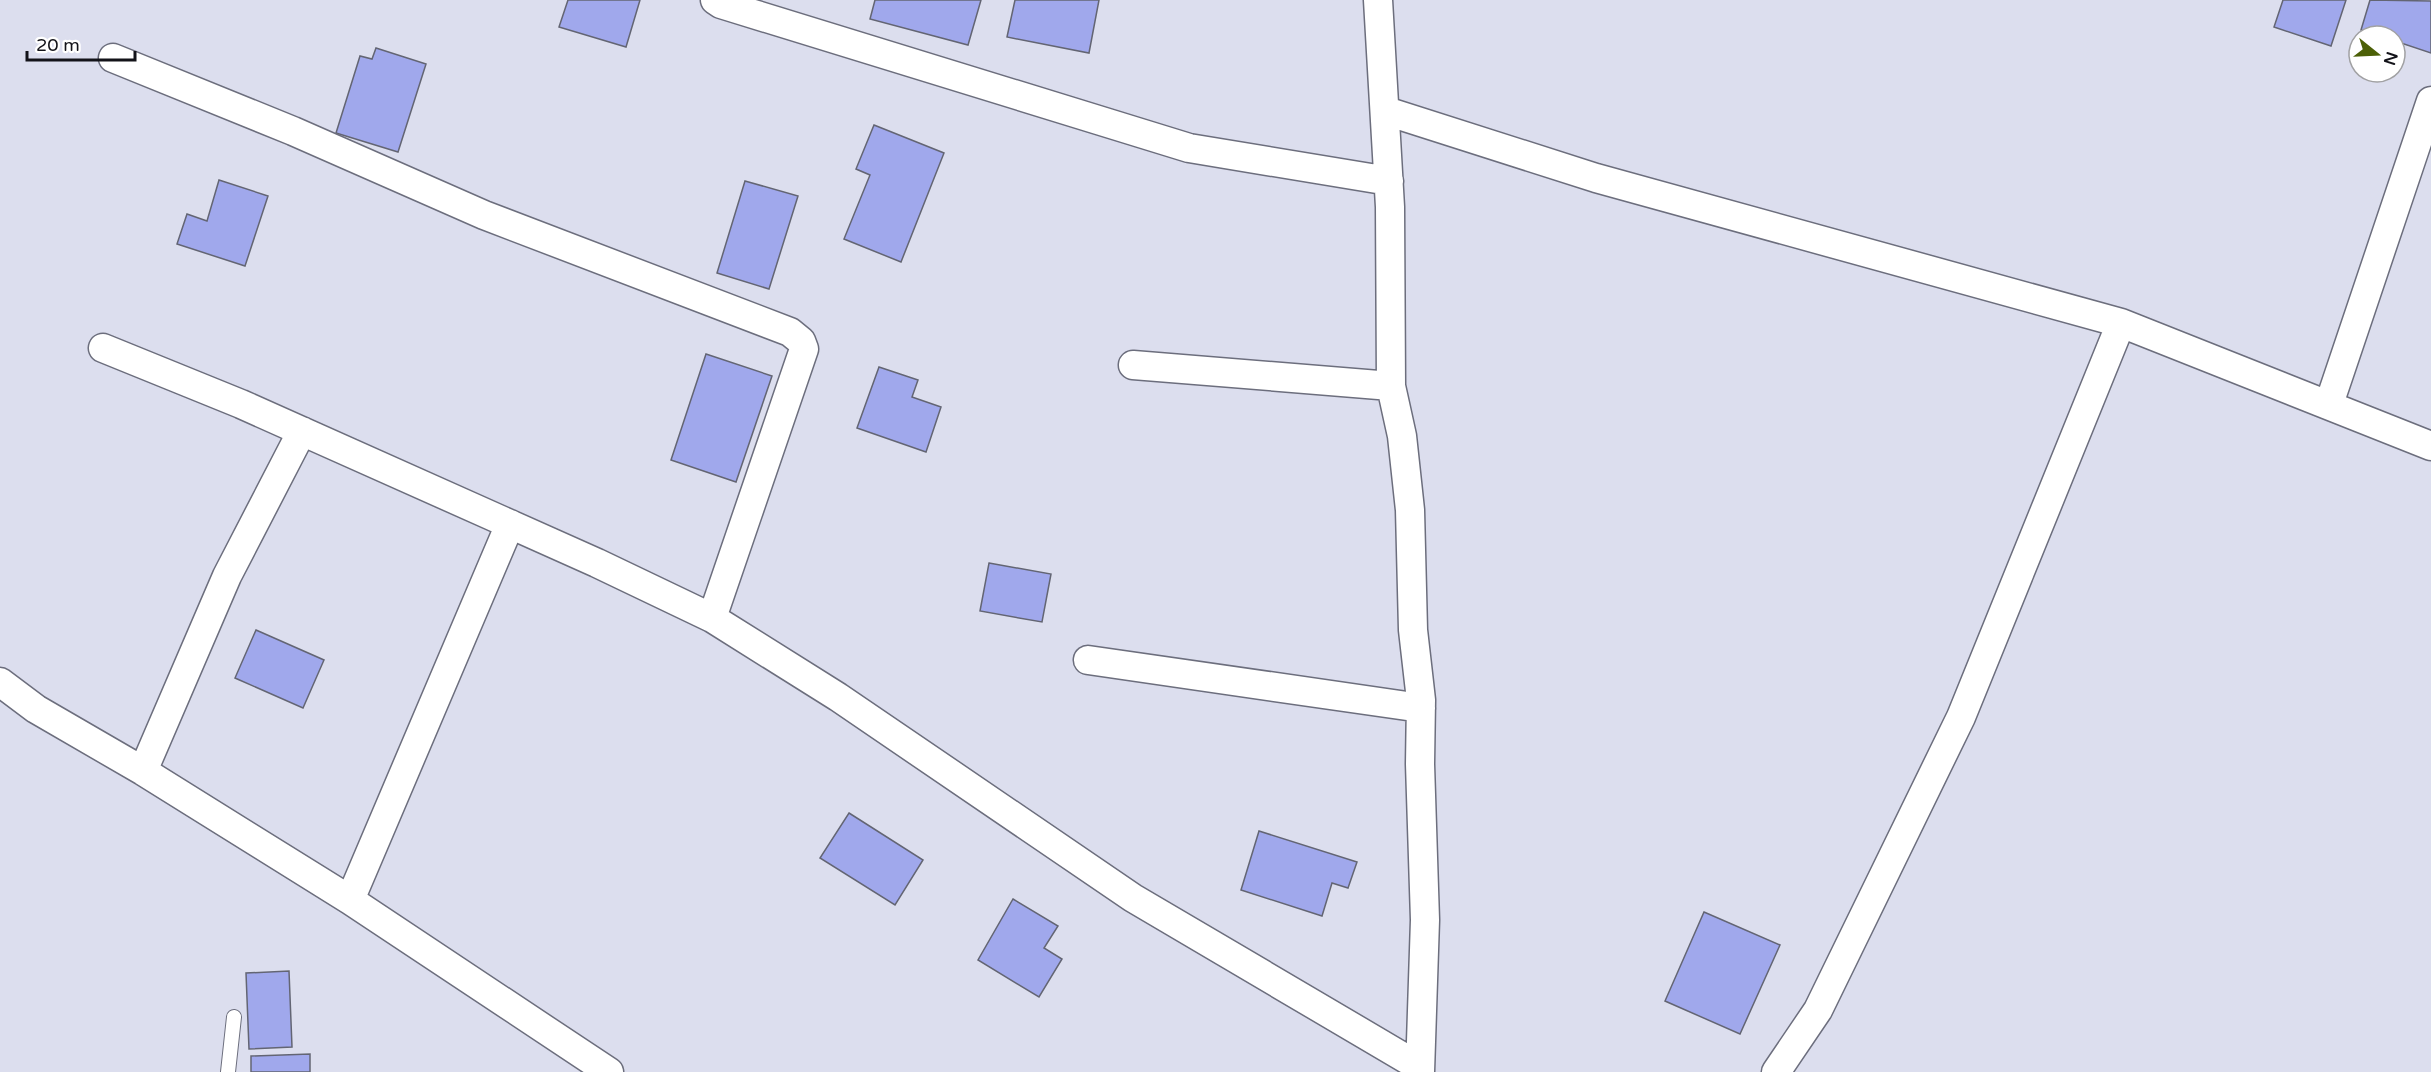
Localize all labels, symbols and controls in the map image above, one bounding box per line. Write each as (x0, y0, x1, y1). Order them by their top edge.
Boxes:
scale bar (27, 24, 135, 62)
north arrow (2347, 24, 2407, 84)
text: 20 m (36, 34, 80, 56)
text: N (2379, 49, 2402, 68)

